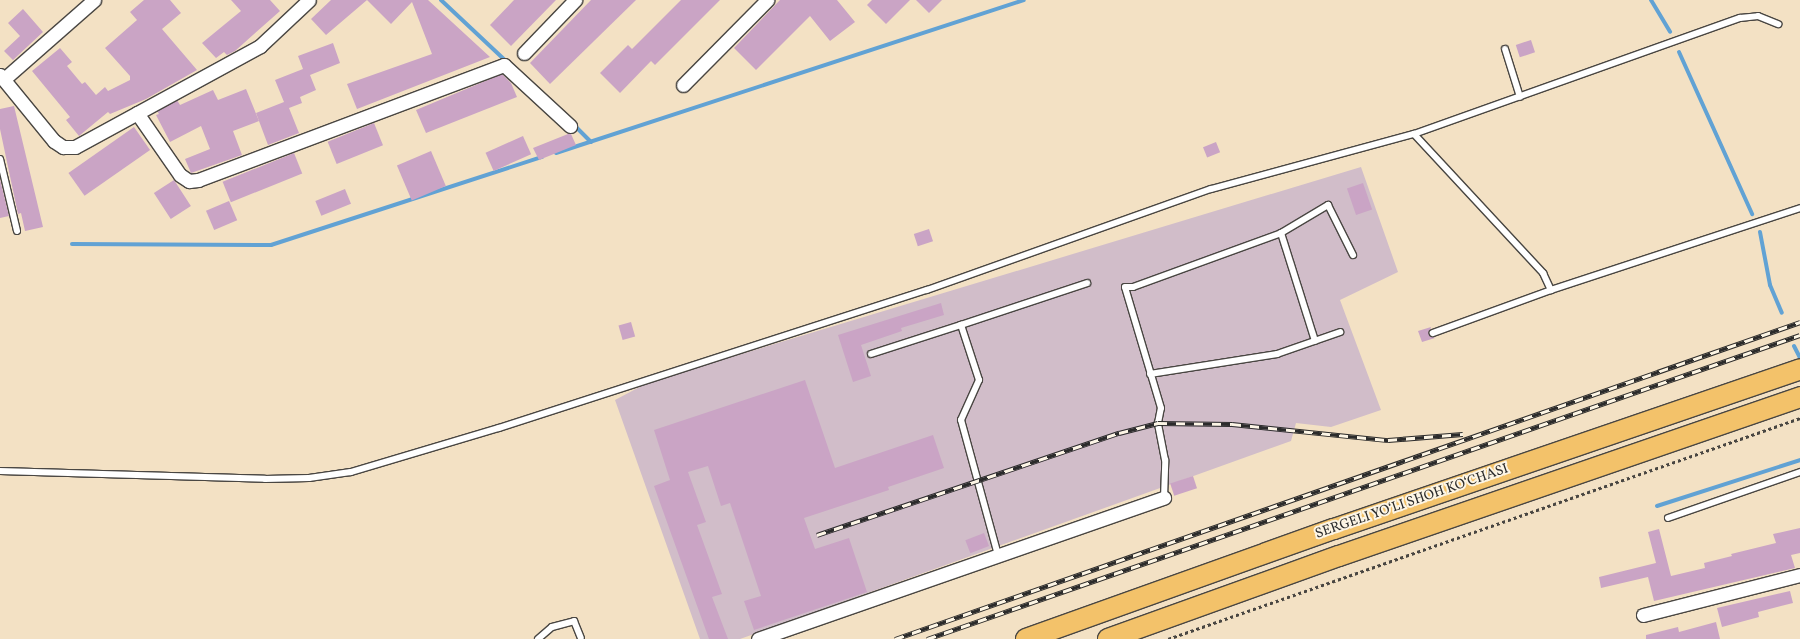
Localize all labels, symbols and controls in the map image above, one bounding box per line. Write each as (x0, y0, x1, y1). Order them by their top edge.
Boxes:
street label: SERGELI YO‘LI SHOH KO‘CHASI (1313, 461, 1511, 543)

